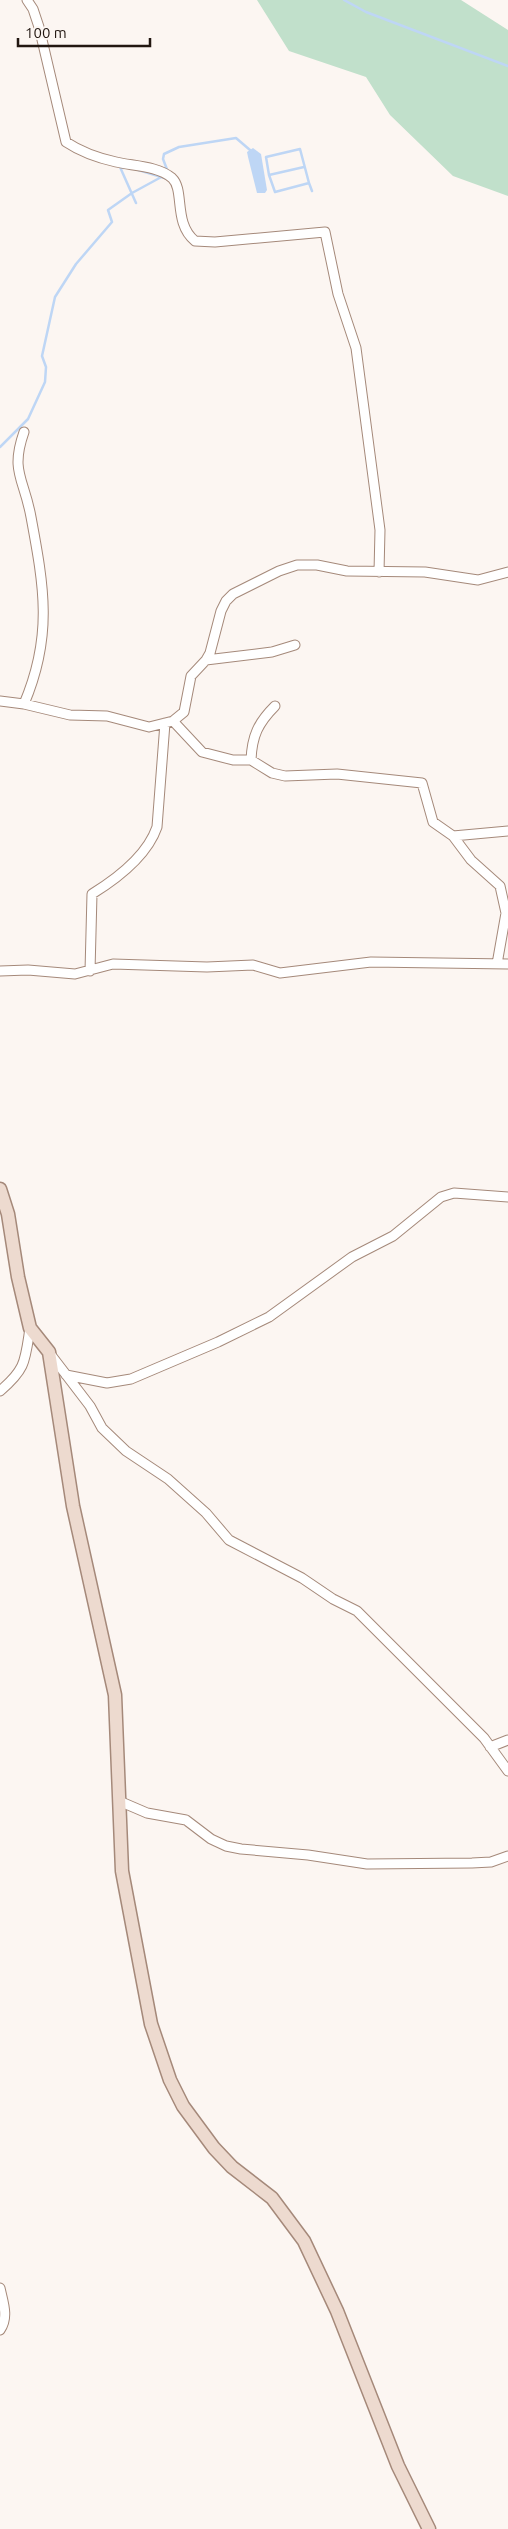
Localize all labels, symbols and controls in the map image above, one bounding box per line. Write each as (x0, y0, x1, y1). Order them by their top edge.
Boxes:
scale bar (18, 15, 150, 47)
text: 100 m (25, 24, 67, 41)

